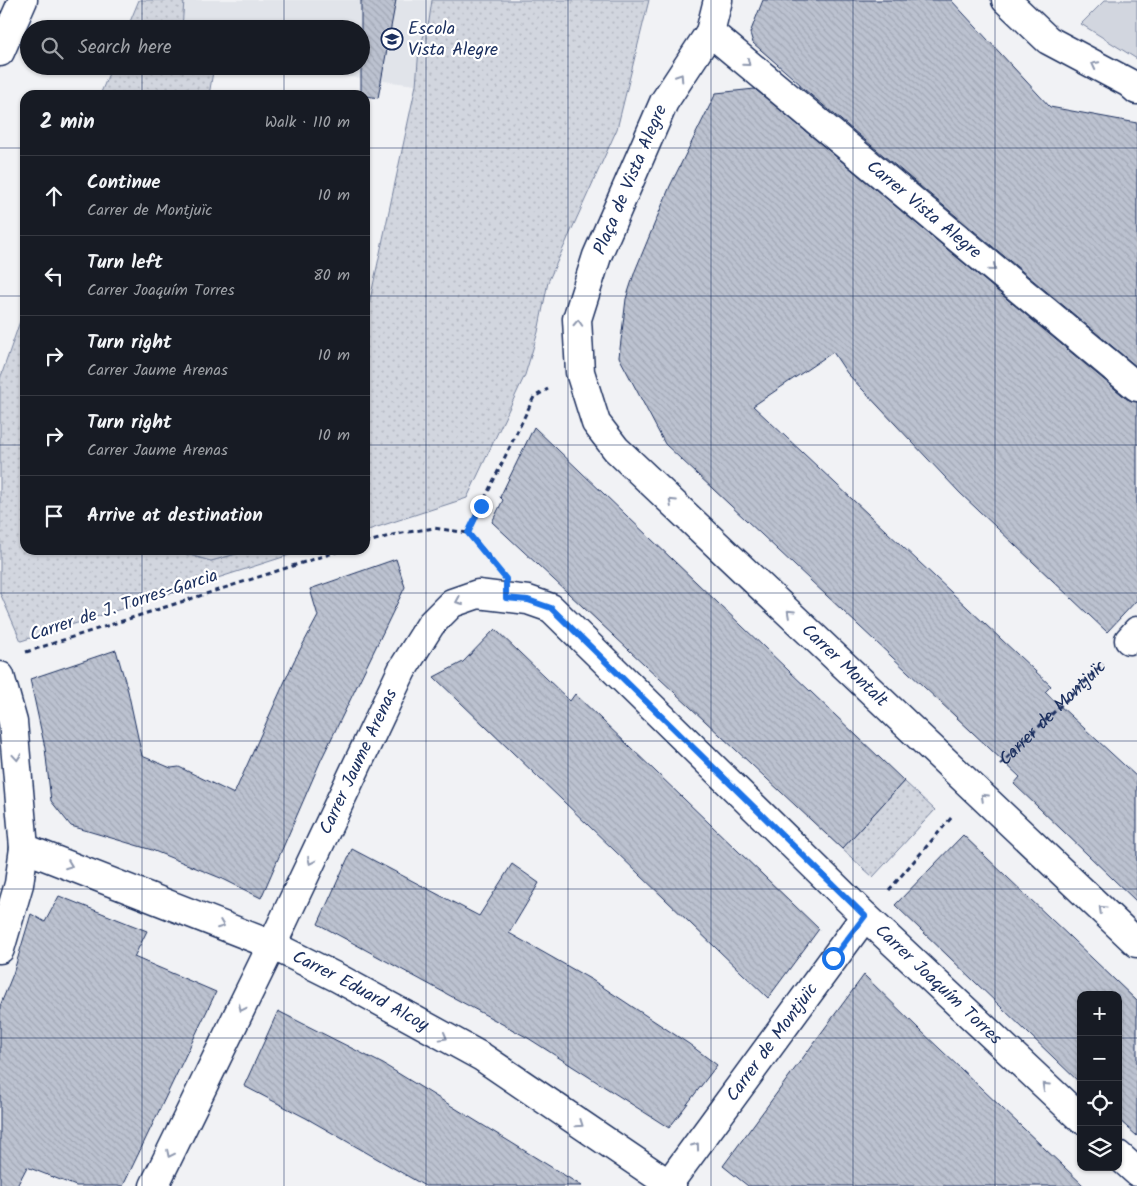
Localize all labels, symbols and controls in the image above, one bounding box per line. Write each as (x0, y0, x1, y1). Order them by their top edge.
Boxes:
place label: Escola Vista Alegre (408, 15, 498, 65)
search box (20, 20, 370, 75)
school or university icon: Escola Vista Alegre (380, 27, 404, 51)
text: Search here (78, 33, 172, 63)
icon: search (38, 34, 66, 62)
one-way arrow (741, 58, 750, 66)
one-way arrow (1092, 61, 1101, 71)
one-way arrow (674, 73, 683, 82)
street label: Plaça de Vista Alegre (586, 100, 676, 260)
text: 2 min (40, 106, 95, 139)
text: Walk · 110 m (265, 110, 350, 135)
street label: Carrer Vista Alegre (860, 153, 988, 267)
text: Continue (87, 168, 160, 198)
icon: ahead (40, 182, 68, 210)
text: 10 m (318, 183, 350, 208)
text: Carrer de Montjuïc (87, 198, 212, 223)
text: Turn left (87, 248, 162, 278)
icon: left (40, 262, 68, 290)
one-way arrow (988, 262, 997, 271)
text: 80 m (313, 263, 350, 288)
text: Carrer Joaquím Torres (87, 278, 235, 303)
one-way arrow (573, 319, 584, 327)
text: Turn right (87, 328, 172, 358)
icon: right (40, 342, 68, 370)
text: 10 m (318, 343, 350, 368)
text: Carrer Jaume Arenas (87, 358, 228, 383)
text: Turn right (87, 408, 172, 438)
icon: right (40, 422, 68, 450)
text: 10 m (318, 423, 350, 448)
text: Carrer Jaume Arenas (87, 438, 228, 463)
route end (470, 495, 493, 518)
one-way arrow (668, 499, 677, 508)
text: Arrive at destination (87, 501, 263, 531)
icon: arrive (40, 502, 68, 530)
street label: Carrer de J. Torres-Garcia (26, 562, 222, 650)
one-way arrow (455, 595, 464, 605)
one-way arrow (786, 610, 795, 619)
street label: Carrer Montalt (794, 617, 896, 715)
street label: Carrer de Montjuïc (992, 653, 1113, 773)
street label: Carrer Jaume Arenas (312, 684, 406, 840)
one-way arrow (11, 754, 22, 762)
one-way arrow (981, 794, 990, 803)
one-way arrow (307, 856, 318, 865)
one-way arrow (65, 860, 73, 870)
one-way arrow (1098, 906, 1107, 915)
street label: Carrer Joaquím Torres (868, 917, 1009, 1052)
one-way arrow (216, 919, 224, 929)
street label: Carrer Eduard Alcoy (287, 943, 434, 1040)
route start (822, 947, 845, 970)
street label: Carrer de Montjuïc (719, 977, 826, 1108)
map controls (1077, 991, 1122, 1171)
button: + (1077, 991, 1122, 1036)
one-way arrow (237, 1003, 248, 1012)
one-way arrow (439, 1030, 448, 1040)
button: − (1077, 1036, 1122, 1081)
button: locate (1077, 1081, 1122, 1126)
one-way arrow (1042, 1083, 1051, 1092)
one-way arrow (575, 1118, 584, 1127)
button: layers (1077, 1126, 1122, 1171)
one-way arrow (690, 1142, 699, 1152)
one-way arrow (166, 1148, 176, 1157)

